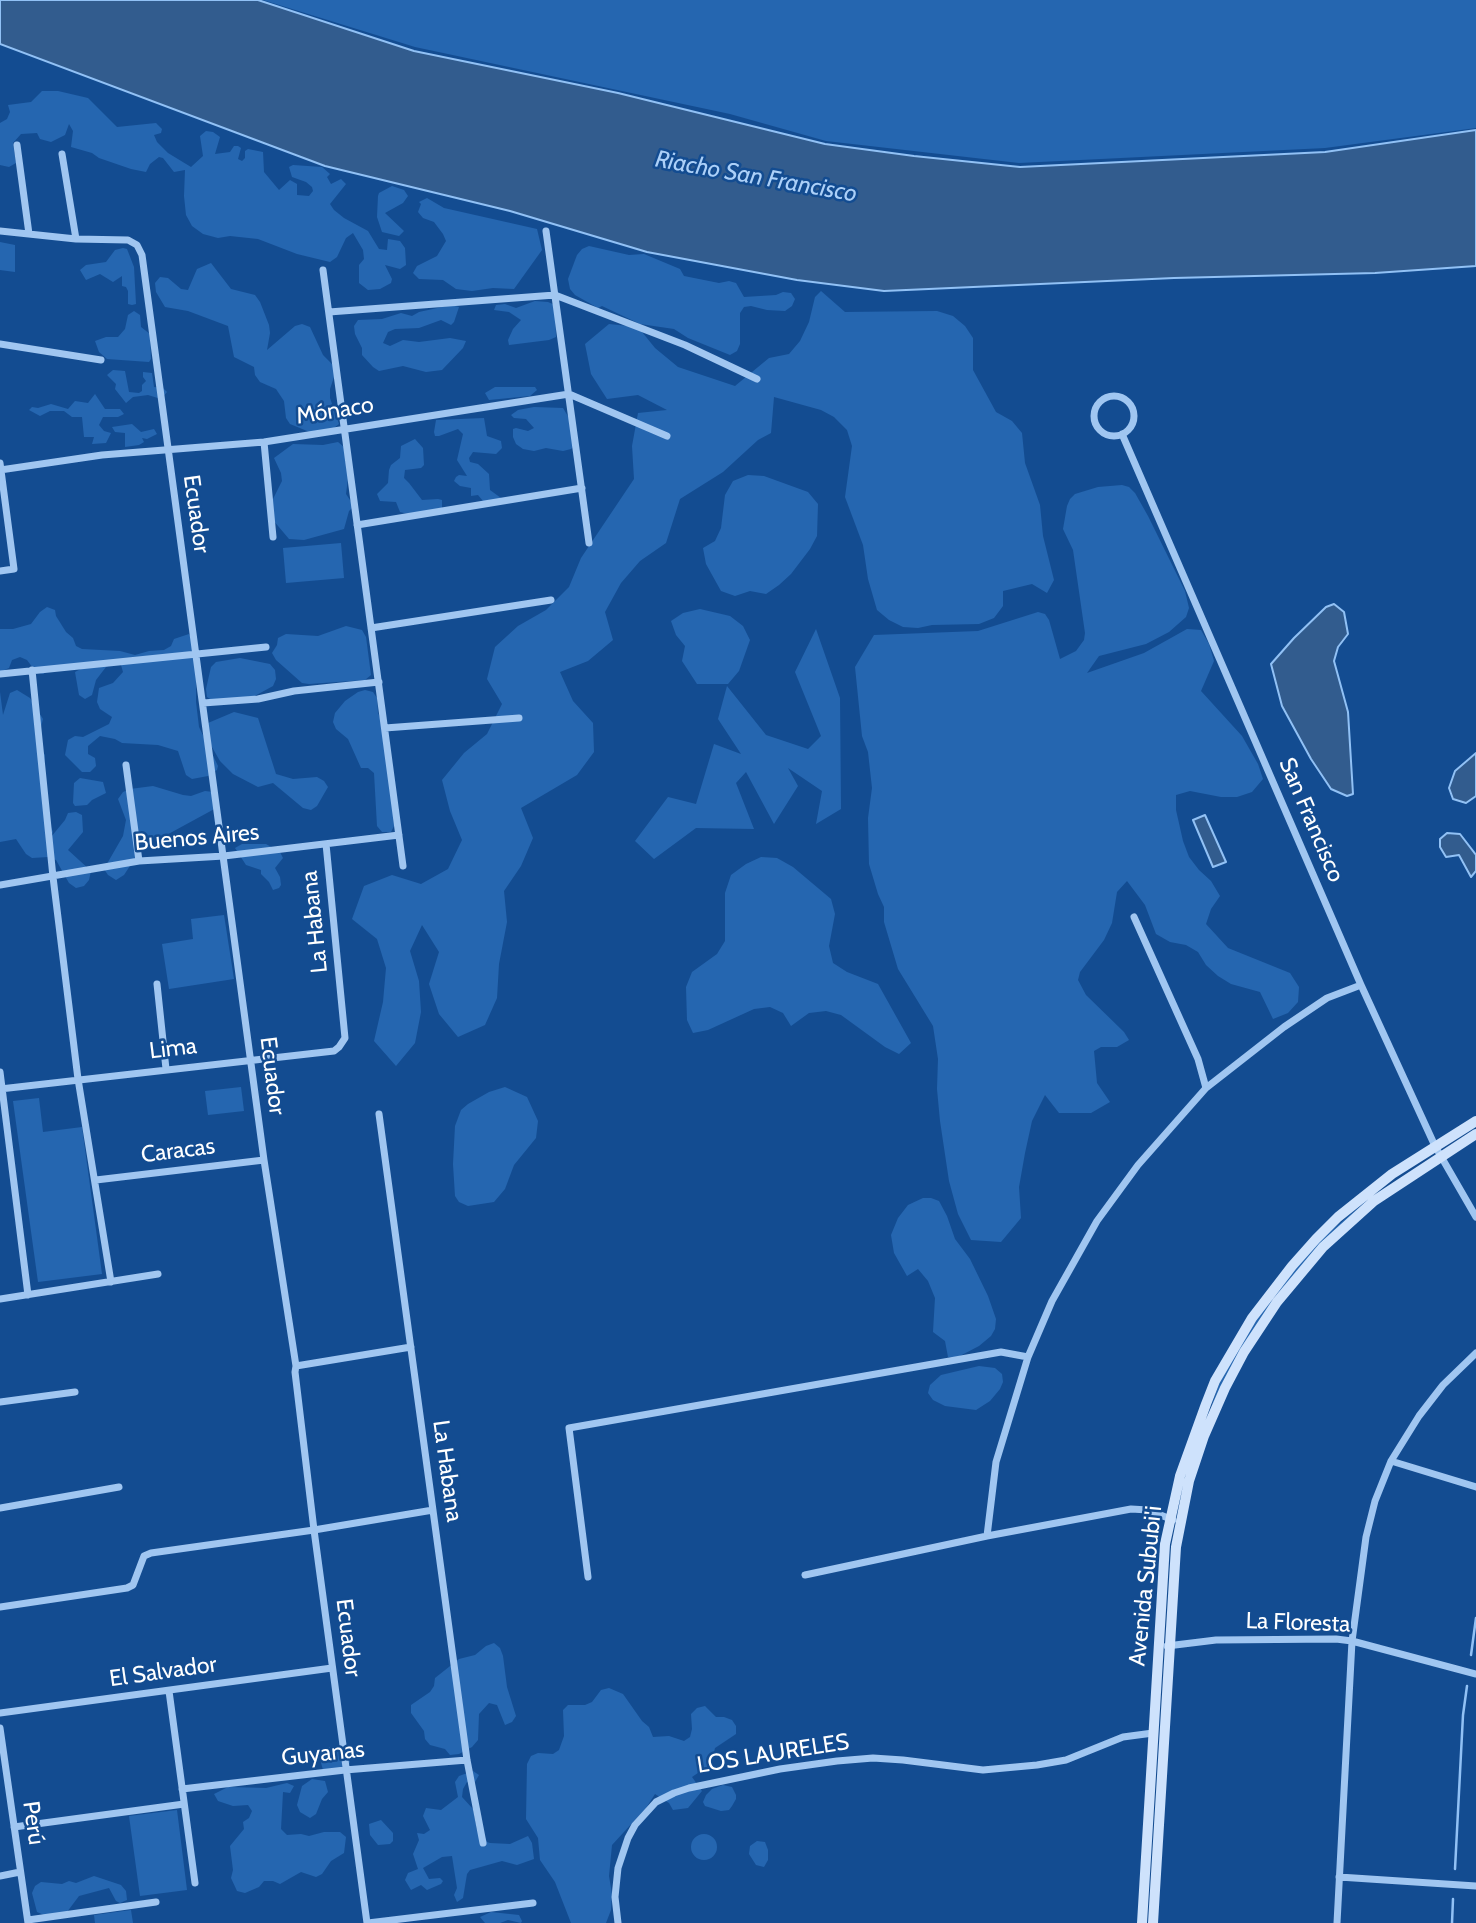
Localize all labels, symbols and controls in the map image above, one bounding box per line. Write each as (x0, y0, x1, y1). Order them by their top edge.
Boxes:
water label: Riacho San Francisco (653, 145, 859, 209)
street label: Mónaco (294, 391, 376, 431)
street label: Ecuador (177, 473, 215, 555)
street label: San Francisco (1272, 754, 1350, 886)
street label: Buenos Aires (134, 819, 260, 857)
street label: La Habana (296, 870, 334, 974)
street label: Lima (148, 1032, 198, 1066)
street label: Ecuador (254, 1035, 290, 1117)
street label: Caracas (139, 1133, 217, 1169)
street label: La Habana (426, 1418, 468, 1524)
street label: Avenida Sububi'i (1124, 1505, 1168, 1667)
street label: Ecuador (330, 1597, 366, 1679)
street label: La Floresta (1245, 1607, 1351, 1639)
street label: El Salvador (108, 1651, 218, 1693)
street label: LOS LAURELES (695, 1728, 851, 1780)
street label: Guyanas (280, 1736, 366, 1772)
street label: Perú (16, 1799, 50, 1847)

